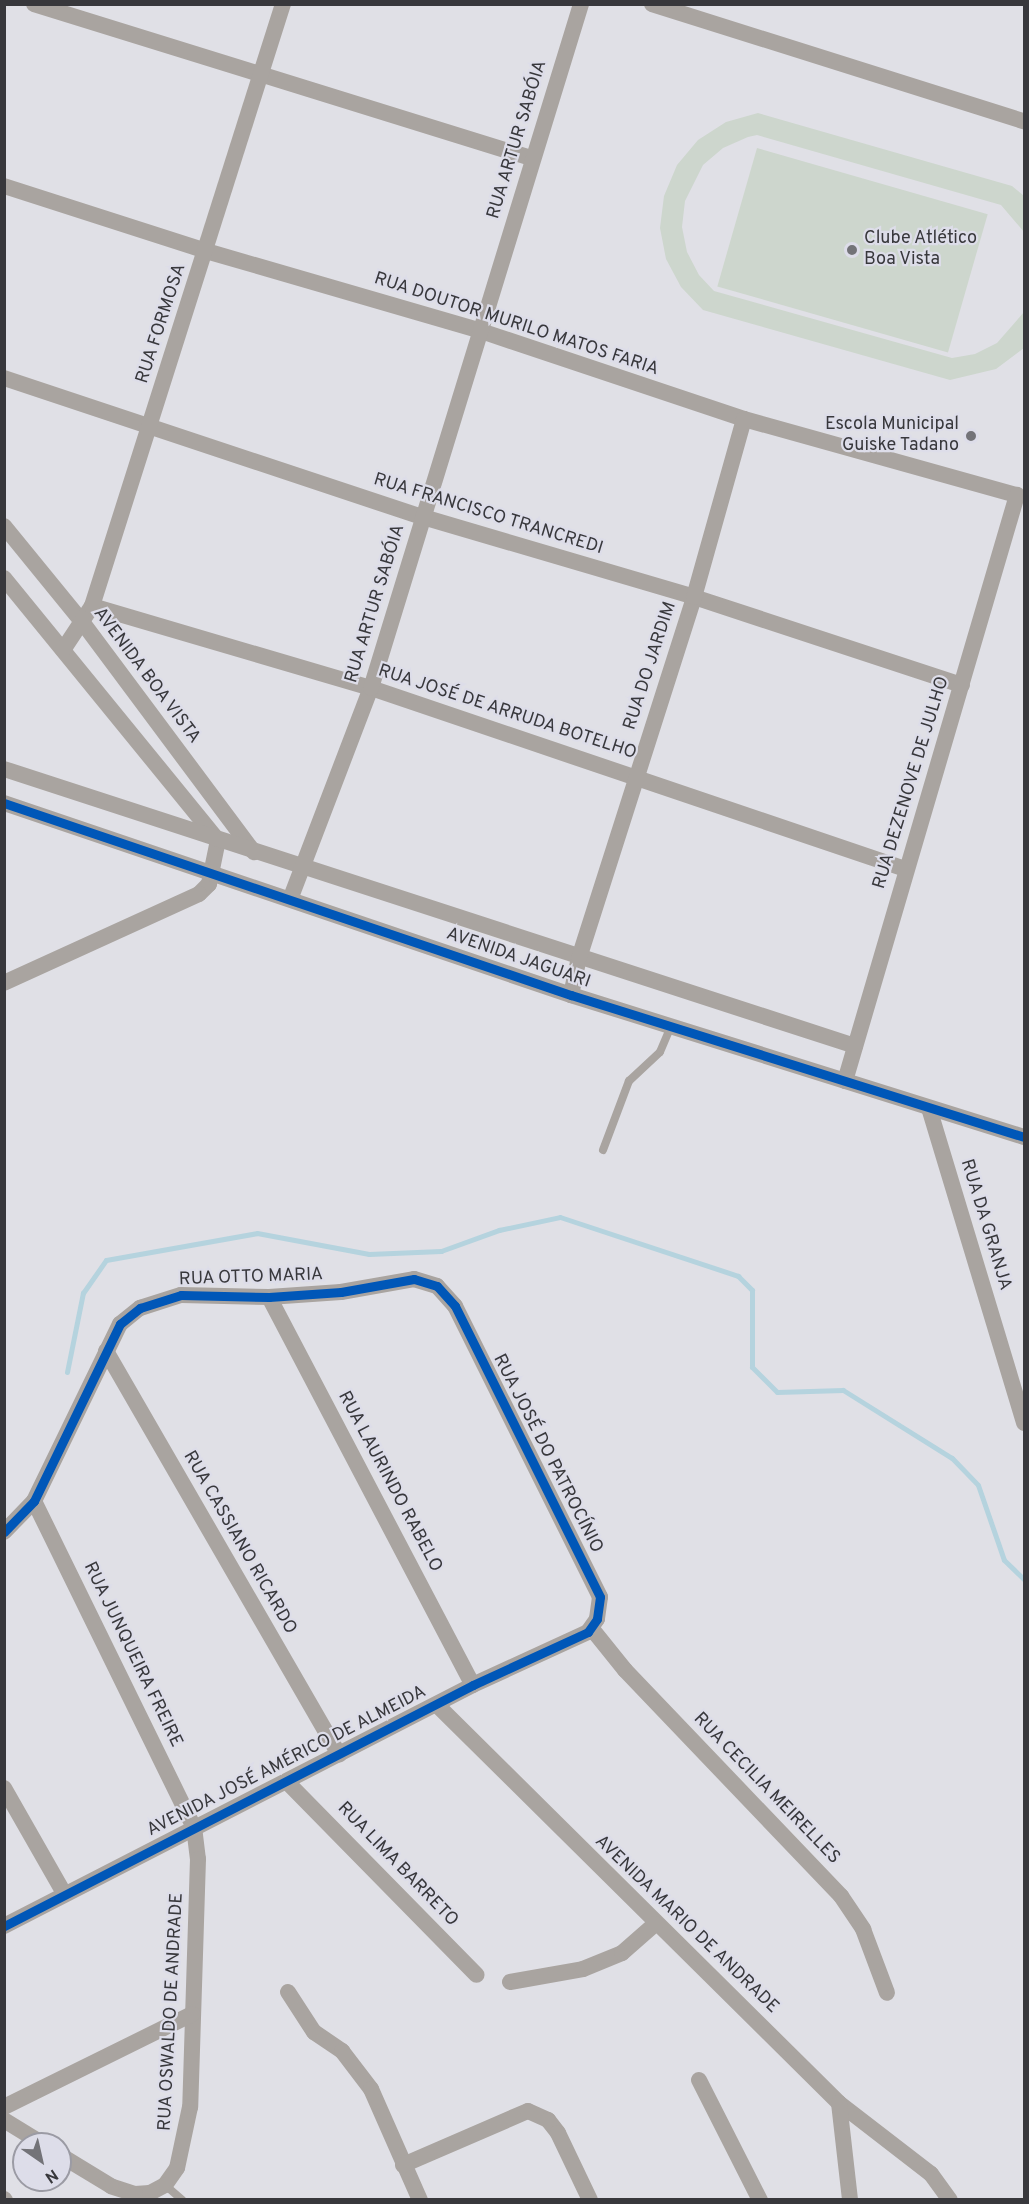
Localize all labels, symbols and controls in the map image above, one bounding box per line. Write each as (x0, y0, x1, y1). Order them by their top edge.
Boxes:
street label: RUA ARTUR SABÓIA (483, 57, 553, 223)
place label: Clube Atlético Boa Vista (864, 229, 978, 272)
marker: Clube Atlético Boa Vista (845, 243, 859, 257)
street label: RUA FORMOSA (132, 261, 192, 387)
street label: RUA DOUTOR MURILO MATOS FARIA (371, 269, 661, 381)
place label: Escola Municipal Guiske Tadano (825, 415, 959, 458)
marker: Escola Municipal Guiske Tadano (964, 429, 978, 443)
street label: RUA FRANCISCO TRANCREDI (370, 470, 606, 560)
street label: RUA ARTUR SABÓIA (341, 521, 411, 687)
street label: RUA DO JARDIM (620, 599, 682, 733)
street label: AVENIDA BOA VISTA (87, 603, 205, 749)
street label: RUA JOSÉ DE ARRUDA BOTELHO (374, 661, 640, 765)
street label: RUA DEZENOVE DE JULHO (869, 674, 955, 892)
street label: AVENIDA JAGUARI (443, 924, 593, 994)
street label: RUA DA GRANJA (955, 1156, 1015, 1294)
street label: RUA OTTO MARIA (178, 1265, 324, 1291)
street label: RUA JOSÉ DO PATROCÍNIO (487, 1351, 607, 1557)
street label: RUA LAURINDO RABELO (332, 1388, 446, 1576)
street label: RUA CASSIANO RICARDO (177, 1447, 301, 1639)
street label: RUA JUNQUEIRA FREIRE (77, 1558, 187, 1752)
street label: AVENIDA JOSÉ AMÉRICO DE ALMEIDA (143, 1681, 431, 1843)
street label: RUA CECILIA MEIRELLES (688, 1708, 844, 1870)
street label: RUA LIMA BARRETO (331, 1798, 463, 1932)
street label: AVENIDA MARIO DE ANDRADE (589, 1831, 783, 2019)
street label: RUA OSWALDO DE ANDRADE (155, 1892, 189, 2132)
north arrow (12, 2132, 72, 2192)
text: N (41, 2164, 61, 2187)

